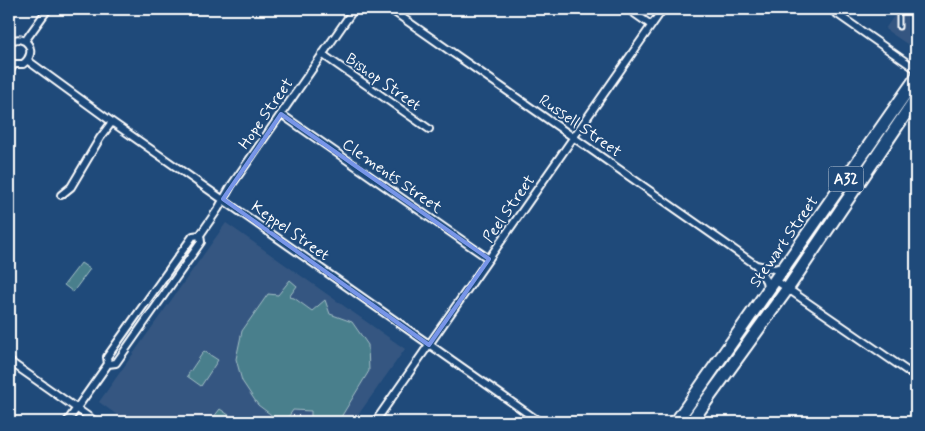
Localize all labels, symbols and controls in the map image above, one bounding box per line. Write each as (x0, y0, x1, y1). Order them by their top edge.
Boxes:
street label: Bishop Street (341, 48, 425, 116)
street label: Hope Street (234, 74, 299, 154)
street label: Russell Street (535, 90, 626, 163)
street label: Clements Street (338, 134, 447, 219)
road number: A32 (828, 166, 864, 192)
street label: Peel Street (478, 170, 540, 247)
street label: Stewart Street (745, 192, 824, 292)
street label: Keppel Street (247, 197, 333, 266)

